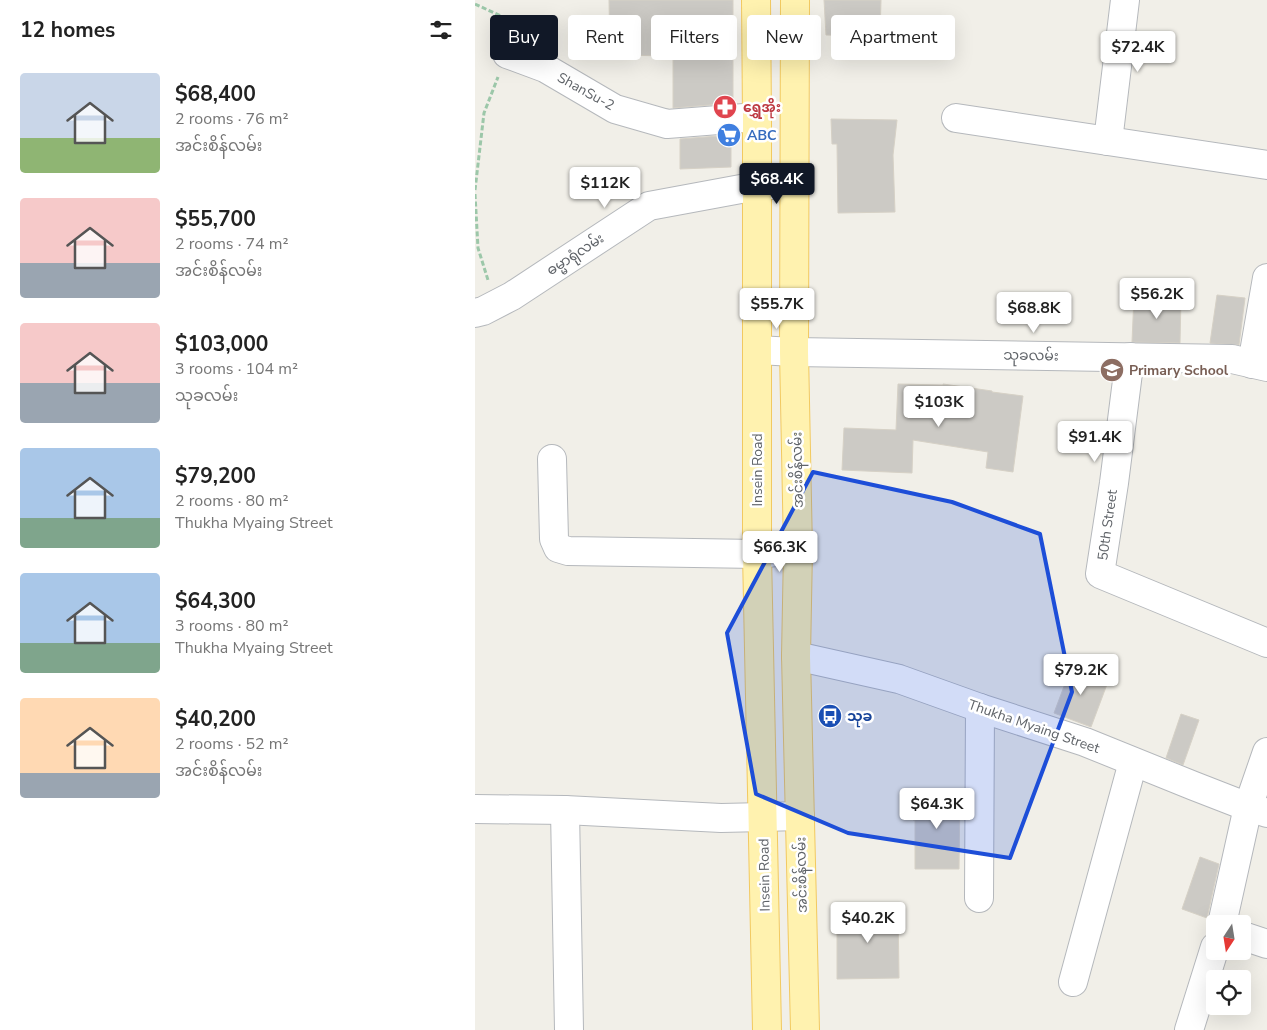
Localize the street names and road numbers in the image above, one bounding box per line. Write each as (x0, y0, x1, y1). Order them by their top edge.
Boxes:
street label: ShanSu-2 (554, 68, 618, 115)
street label: ဓမ္မာရုံလမ်း (542, 228, 609, 282)
street label: သုခလမ်း (1003, 345, 1059, 367)
street label: အင်းစိန်လမ်း (786, 432, 810, 508)
street label: Insein Road (748, 433, 767, 507)
street label: 50th Street (1093, 488, 1122, 562)
street label: Thukha Myaing Street (966, 695, 1102, 758)
street label: အင်းစိန်လမ်း (790, 837, 814, 913)
street label: Insein Road (754, 838, 775, 912)

